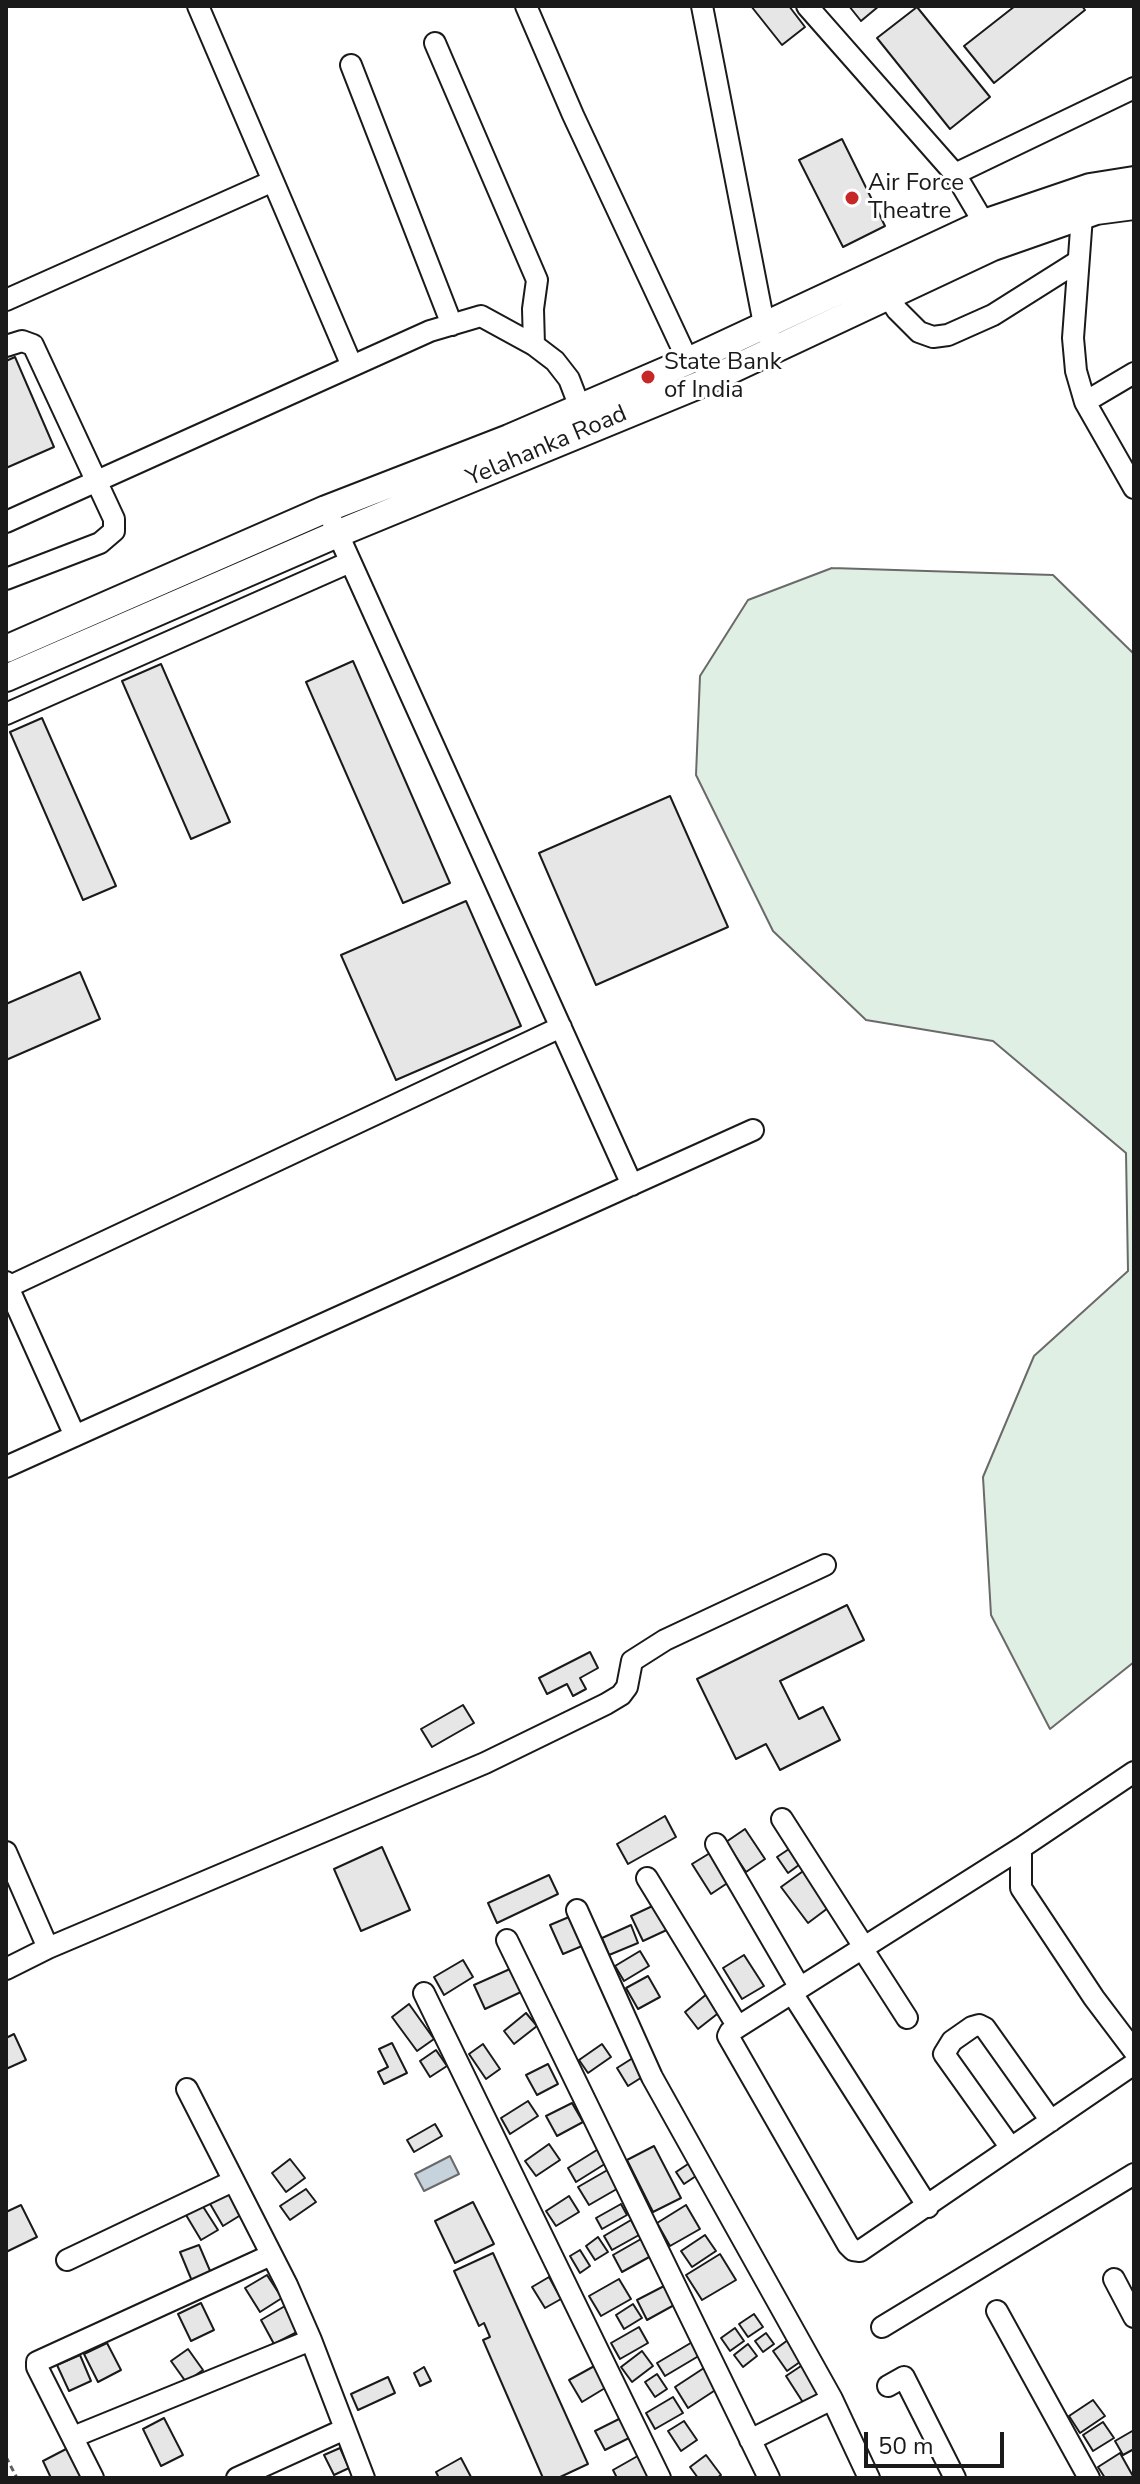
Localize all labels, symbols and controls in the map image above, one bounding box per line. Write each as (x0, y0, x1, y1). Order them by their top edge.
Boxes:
place label: Air Force Theatre (868, 170, 964, 226)
marker: Air Force Theatre (843, 189, 861, 207)
place label: State Bank of India (664, 349, 782, 405)
marker: State Bank of India (639, 368, 657, 386)
street label: Yelahanka Road (462, 400, 632, 494)
scale bar (868, 2416, 1008, 2466)
text: 50 m (878, 2430, 934, 2462)

